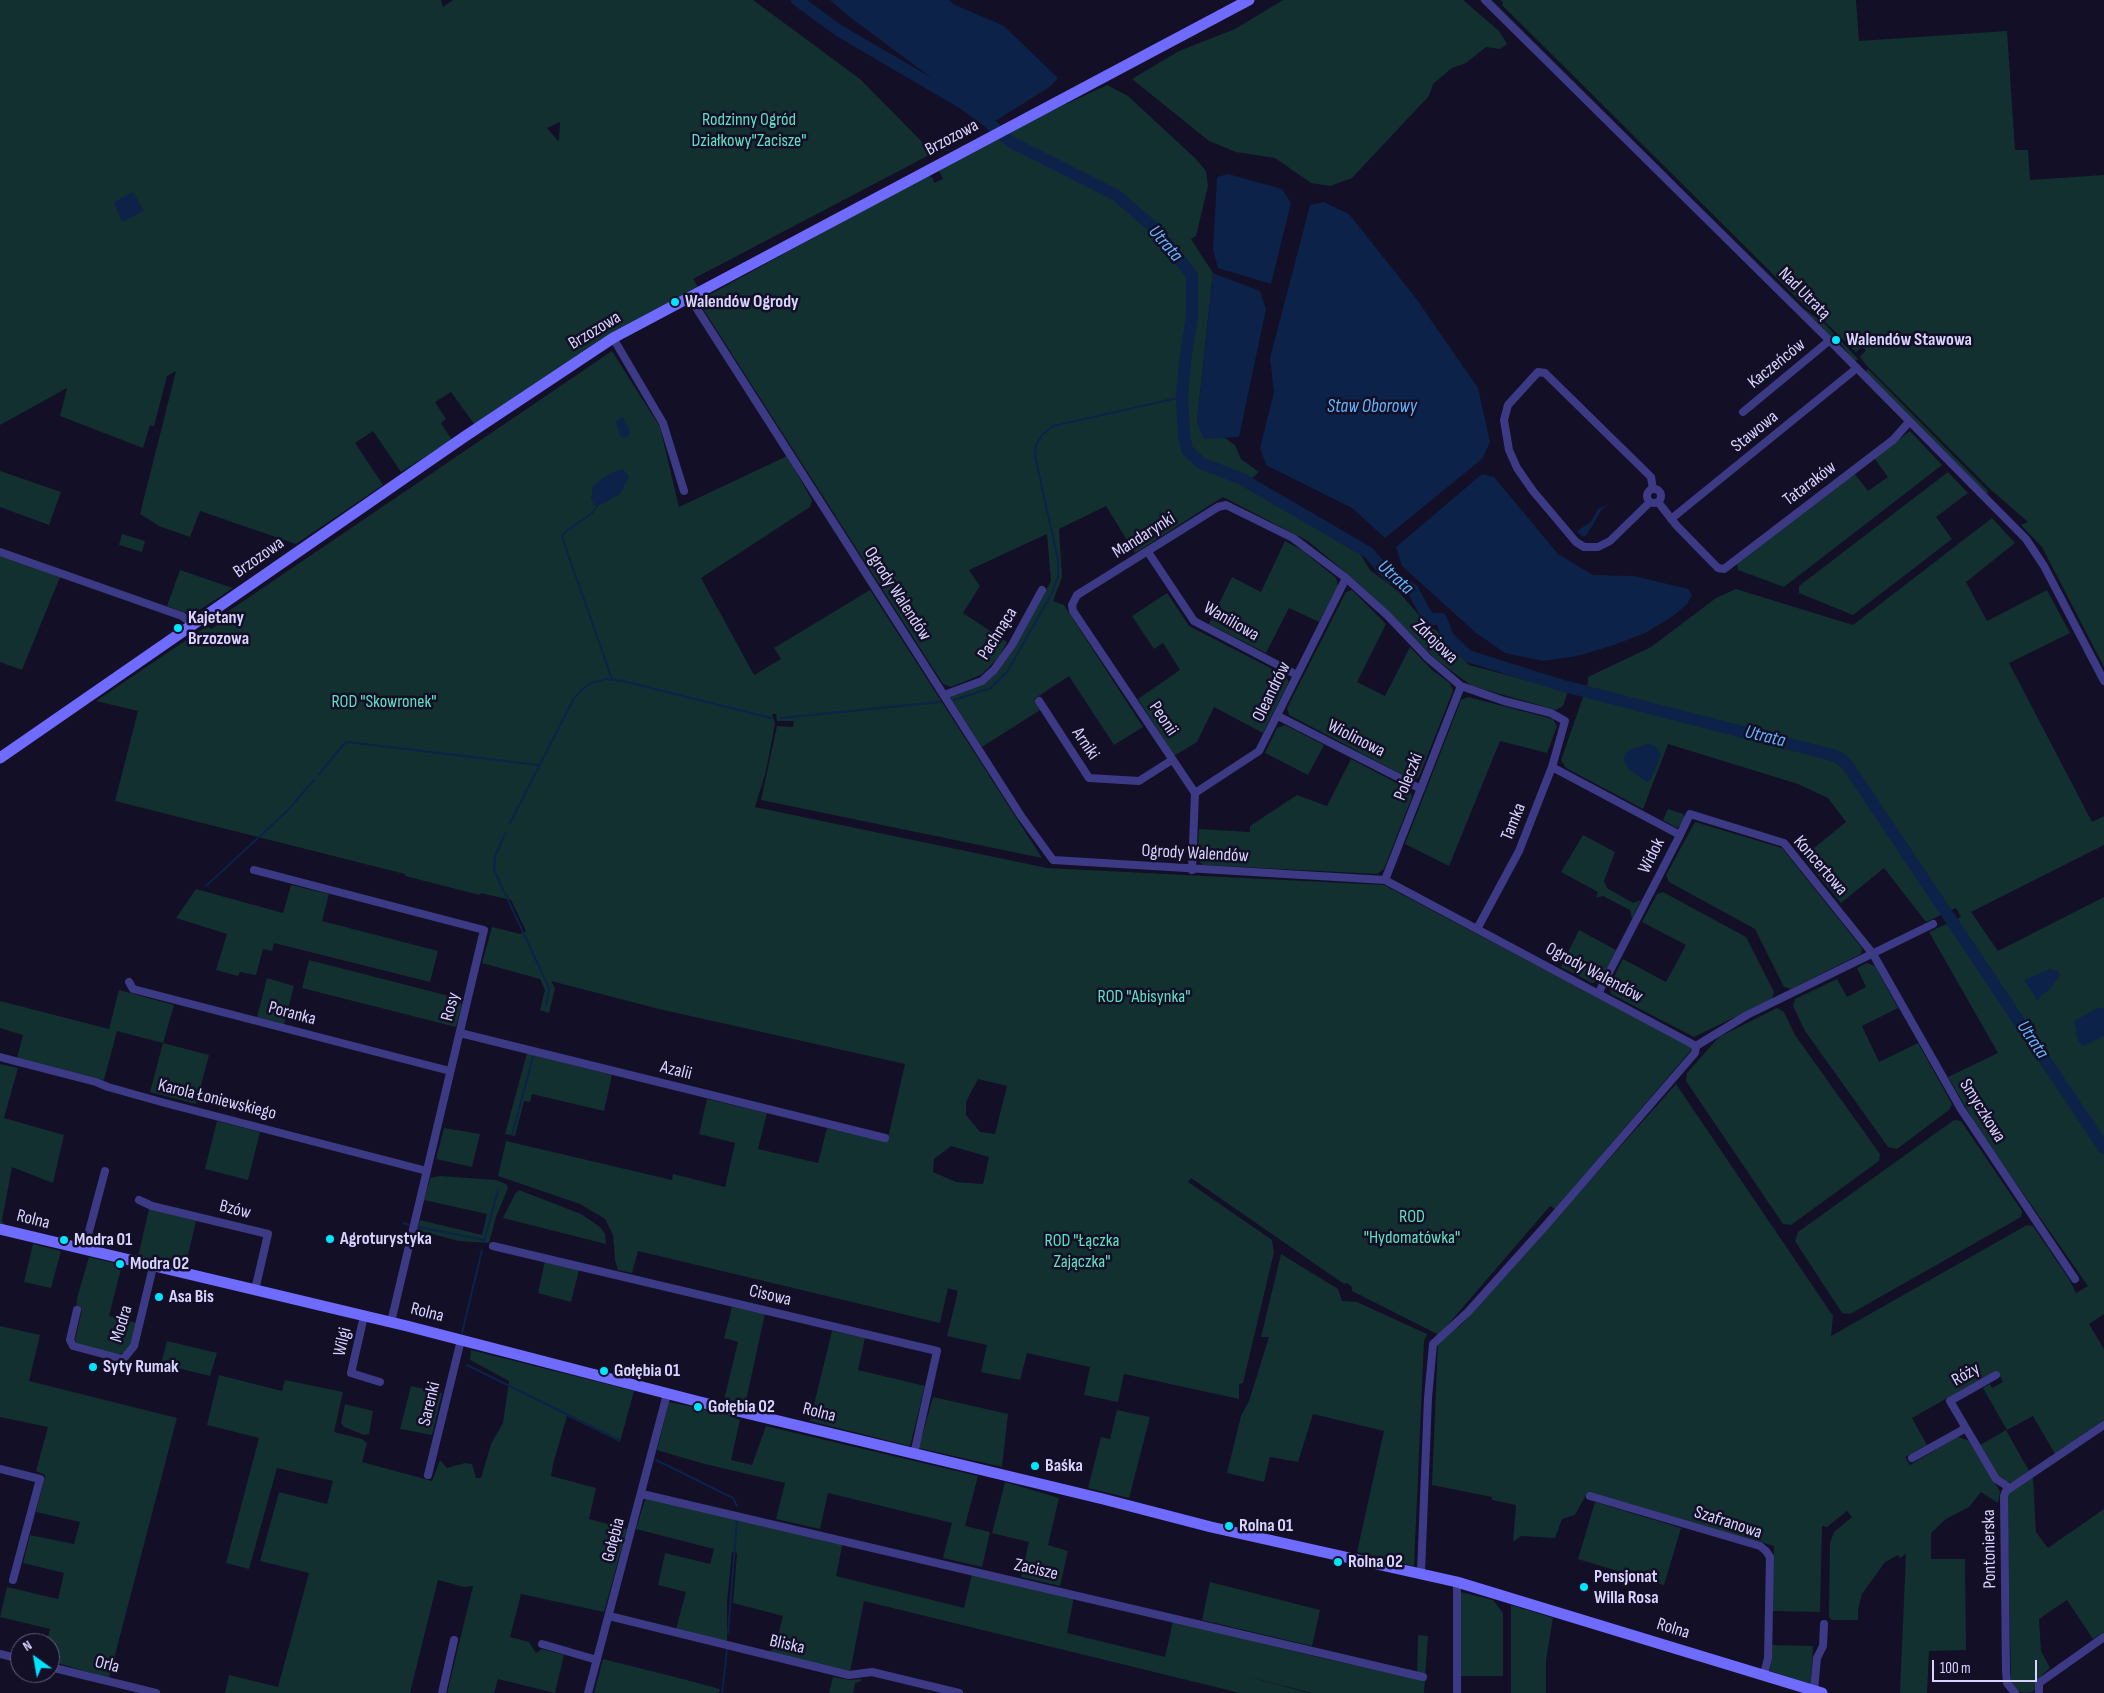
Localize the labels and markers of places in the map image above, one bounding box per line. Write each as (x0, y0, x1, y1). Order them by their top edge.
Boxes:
place label: Walendów Ogrody (685, 291, 799, 313)
marker: Walendów Ogrody (669, 296, 681, 308)
place label: Walendów Stawowa (1846, 329, 1972, 351)
marker: Walendów Stawowa (1830, 334, 1842, 346)
place label: Kajetany Brzozowa (188, 607, 249, 650)
marker: Kajetany Brzozowa (172, 622, 184, 634)
place label: Agroturystyka (340, 1228, 432, 1250)
place label: Modra 01 (74, 1229, 132, 1251)
marker: Agroturystyka (324, 1233, 336, 1245)
marker: Modra 01 (58, 1234, 70, 1246)
place label: Modra 02 (130, 1253, 189, 1275)
marker: Modra 02 (114, 1258, 126, 1270)
place label: Asa Bis (169, 1286, 214, 1308)
marker: Asa Bis (153, 1291, 165, 1303)
place label: Syty Rumak (103, 1356, 179, 1378)
place label: Gołębia 01 (614, 1360, 680, 1382)
marker: Syty Rumak (87, 1361, 99, 1373)
marker: Gołębia 01 (598, 1365, 610, 1377)
place label: Gołębia 02 (708, 1396, 775, 1418)
marker: Gołębia 02 (692, 1401, 704, 1413)
place label: Baśka (1045, 1455, 1083, 1477)
marker: Baśka (1029, 1460, 1041, 1472)
place label: Rolna 01 (1239, 1515, 1293, 1537)
marker: Rolna 01 (1223, 1520, 1235, 1532)
place label: Rolna 02 (1348, 1551, 1403, 1573)
marker: Rolna 02 (1332, 1556, 1344, 1568)
place label: Pensjonat Willa Rosa (1594, 1566, 1658, 1608)
marker: Pensjonat Willa Rosa (1578, 1581, 1590, 1593)

